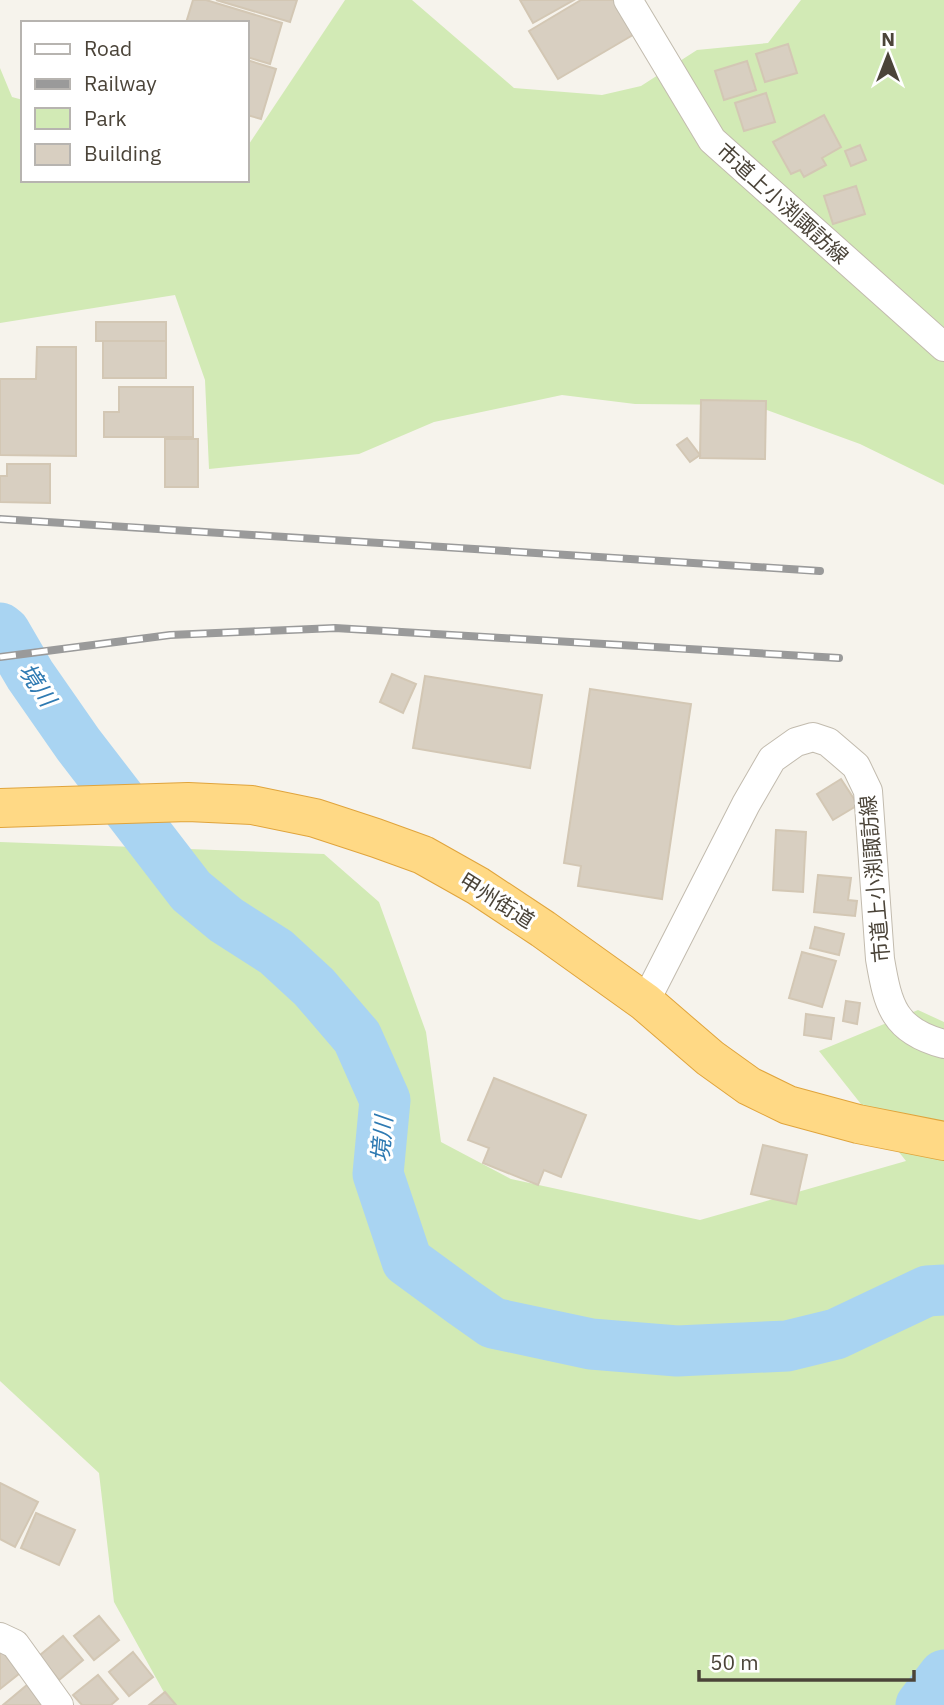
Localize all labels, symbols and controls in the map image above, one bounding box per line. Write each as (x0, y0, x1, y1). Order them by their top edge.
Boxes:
legend (21, 21, 248, 182)
north arrow (853, 21, 923, 91)
text: N (881, 27, 895, 51)
text: Road (84, 34, 132, 62)
text: Railway (84, 69, 157, 97)
text: Park (84, 104, 127, 132)
street label: 市道上小渕諏訪線 (711, 136, 855, 270)
text: Building (84, 139, 161, 167)
water label: 境川 (13, 657, 65, 714)
street label: 市道上小渕諏訪線 (853, 794, 895, 964)
street label: 甲州街道 (454, 866, 540, 934)
water label: 境川 (364, 1112, 398, 1163)
scale bar (699, 1638, 914, 1682)
text: 50 m (710, 1648, 759, 1676)

